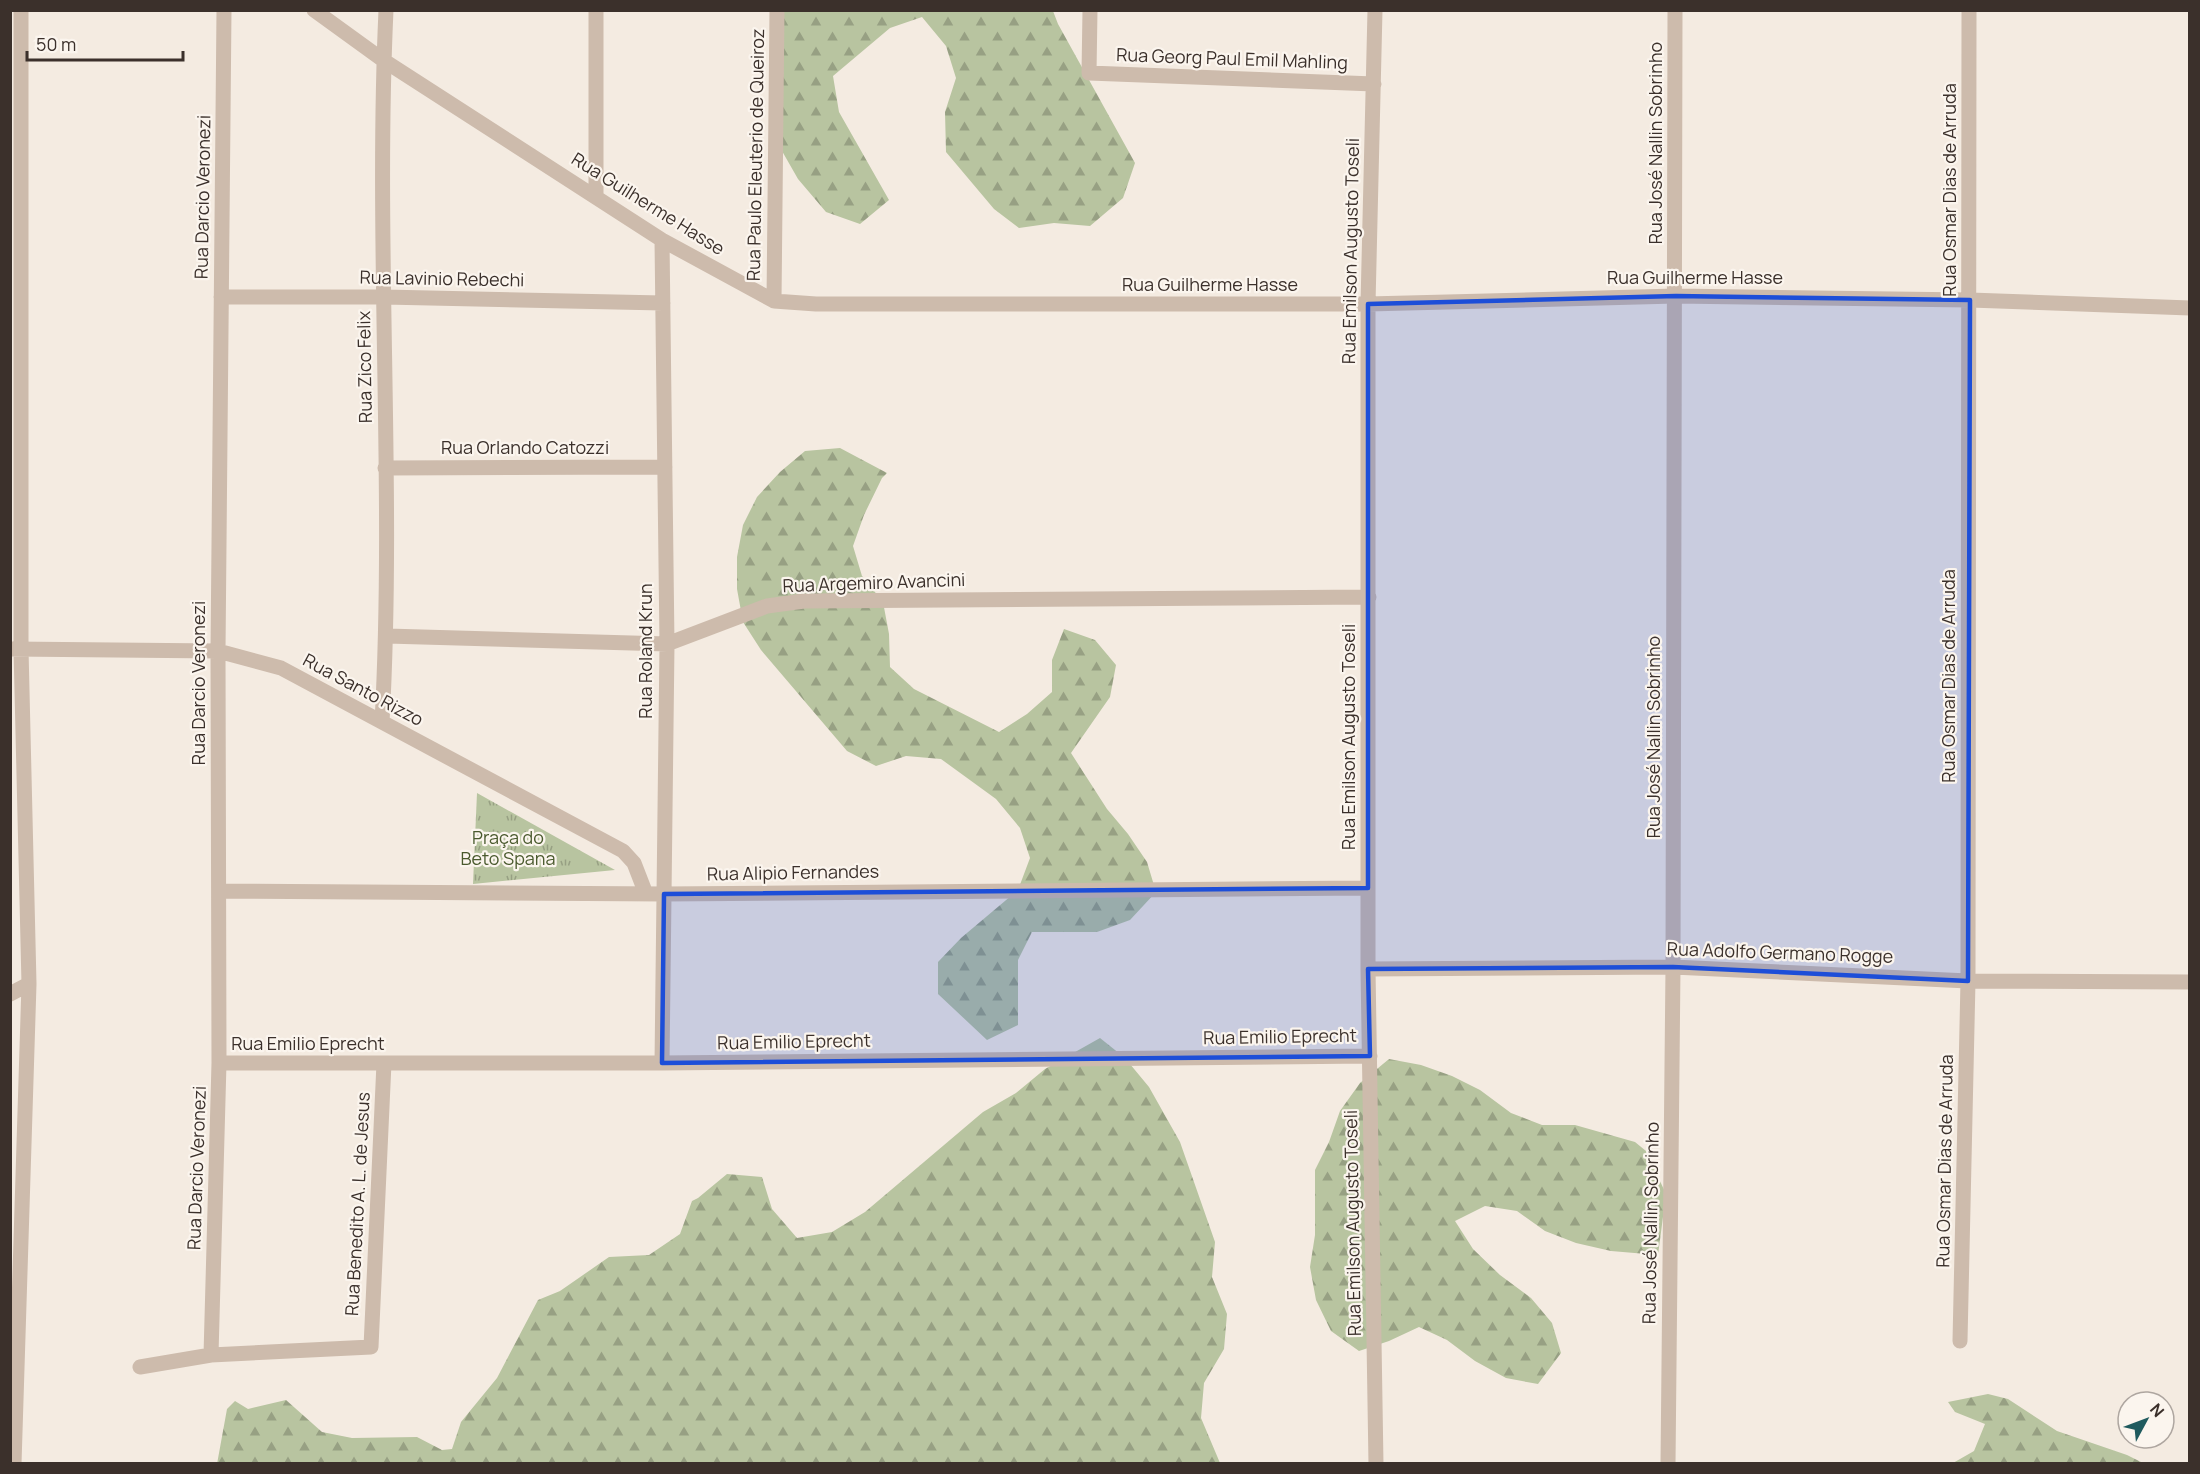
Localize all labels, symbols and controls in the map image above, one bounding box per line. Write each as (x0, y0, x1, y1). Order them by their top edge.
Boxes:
scale bar (27, 24, 183, 62)
street label: Rua Paulo Eleuterio de Queiroz (741, 29, 769, 281)
text: 50 m (36, 32, 76, 56)
street label: Rua Georg Paul Emil Mahling (1116, 42, 1348, 74)
street label: Rua José Nallin Sobrinho (1643, 42, 1667, 244)
street label: Rua Osmar Dias de Arruda (1937, 83, 1961, 297)
street label: Rua Darcio Veronezi (189, 115, 215, 279)
street label: Rua Emilson Augusto Toseli (1336, 138, 1364, 364)
street label: Rua Guilherme Hasse (567, 146, 730, 260)
street label: Rua Lavinio Rebechi (359, 265, 525, 291)
street label: Rua Guilherme Hasse (1607, 265, 1783, 289)
street label: Rua Guilherme Hasse (1122, 272, 1298, 296)
street label: Rua Zico Felix (351, 310, 377, 423)
street label: Rua Orlando Catozzi (441, 435, 609, 459)
street label: Rua Argemiro Avancini (782, 567, 966, 597)
street label: Rua Osmar Dias de Arruda (1936, 569, 1960, 783)
street label: Rua Roland Krun (633, 583, 657, 719)
street label: Rua Darcio Veronezi (186, 601, 210, 765)
street label: Rua Emilson Augusto Toseli (1336, 624, 1360, 850)
street label: Rua José Nallin Sobrinho (1641, 636, 1665, 838)
street label: Rua Santo Rizzo (299, 647, 428, 731)
park label: Praça do Beto Spana (460, 825, 556, 870)
street label: Rua Alipio Fernandes (707, 858, 879, 886)
street label: Rua Adolfo Germano Rogge (1666, 936, 1894, 968)
street label: Rua Emilio Eprecht (1203, 1023, 1357, 1049)
street label: Rua Emilio Eprecht (717, 1028, 871, 1054)
street label: Rua Emilio Eprecht (231, 1031, 385, 1055)
street label: Rua Osmar Dias de Arruda (1930, 1054, 1958, 1268)
street label: Rua Darcio Veronezi (181, 1085, 211, 1250)
street label: Rua Benedito A. L. de Jesus (339, 1091, 375, 1317)
street label: Rua Emilson Augusto Toseli (1338, 1110, 1366, 1336)
street label: Rua José Nallin Sobrinho (1636, 1122, 1664, 1324)
north arrow (2116, 1390, 2176, 1450)
text: N (2145, 1399, 2169, 1422)

